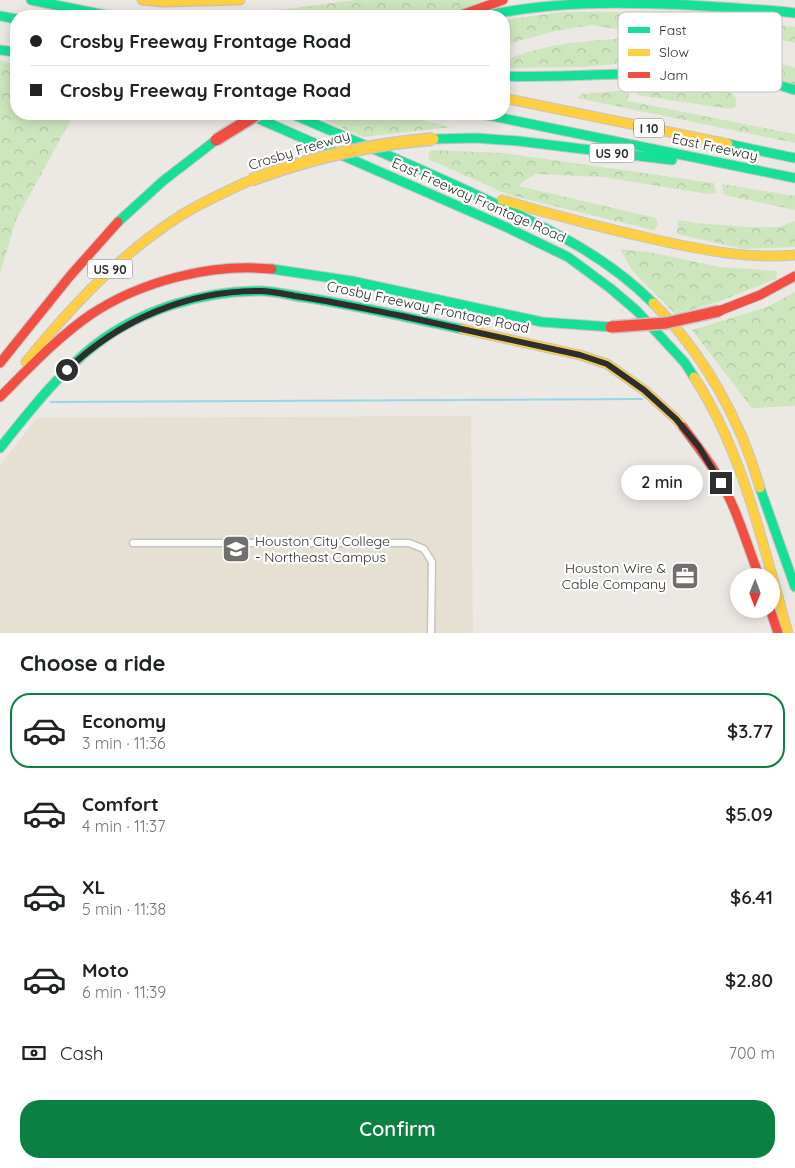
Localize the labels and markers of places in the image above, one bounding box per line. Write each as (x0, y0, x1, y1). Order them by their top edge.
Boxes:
place label: Houston City College - Northeast Campus (255, 532, 390, 566)
school or university icon: Houston City College - Northeast Campus (221, 534, 251, 564)
place label: Houston Wire & Cable Company (562, 559, 666, 593)
office icon: Houston Wire & Cable Company (670, 561, 700, 591)

